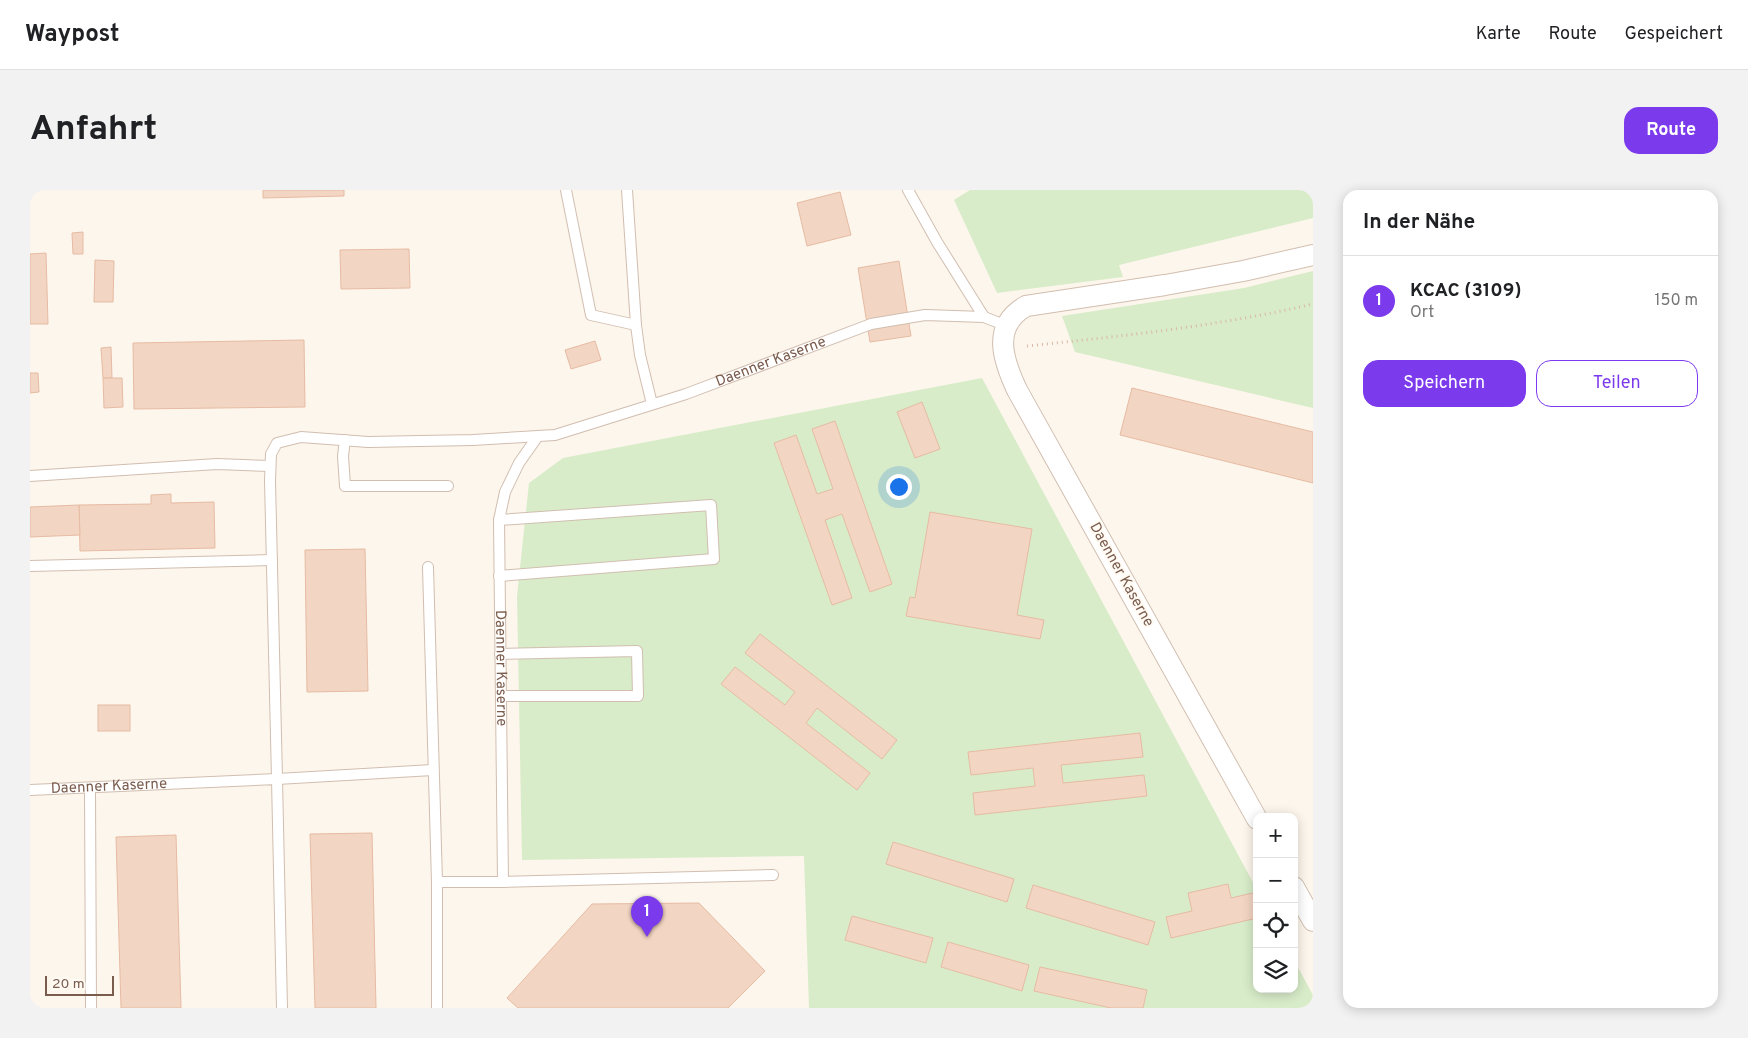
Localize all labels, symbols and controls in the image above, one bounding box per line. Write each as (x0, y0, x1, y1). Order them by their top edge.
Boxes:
text: Waypost (25, 20, 119, 50)
text: Karte (1476, 23, 1521, 46)
text: Route (1549, 23, 1597, 46)
text: Gespeichert (1625, 23, 1723, 46)
button: Route (1624, 107, 1718, 154)
text: Anfahrt (30, 108, 157, 152)
text: In der Nähe (1363, 209, 1475, 236)
text: KCAC (3109) (1410, 279, 1522, 303)
text: 1 (1376, 291, 1382, 311)
text: 150 m (1655, 291, 1698, 311)
text: Ort (1410, 303, 1434, 323)
street label: Daenner Kaserne (713, 332, 829, 391)
button: Speichern (1363, 360, 1526, 407)
button: Teilen (1536, 360, 1698, 407)
your location (886, 474, 912, 500)
street label: Daenner Kaserne (1084, 520, 1158, 630)
street label: Daenner Kaserne (490, 610, 511, 726)
street label: Daenner Kaserne (50, 774, 168, 799)
map controls (1253, 813, 1298, 993)
button: + (1253, 813, 1298, 858)
button: − (1253, 858, 1298, 903)
pin: 1 (631, 896, 663, 937)
button: locate (1253, 903, 1298, 948)
button: layers (1253, 948, 1298, 993)
scale bar (45, 973, 114, 996)
text: 20 m (52, 976, 85, 993)

